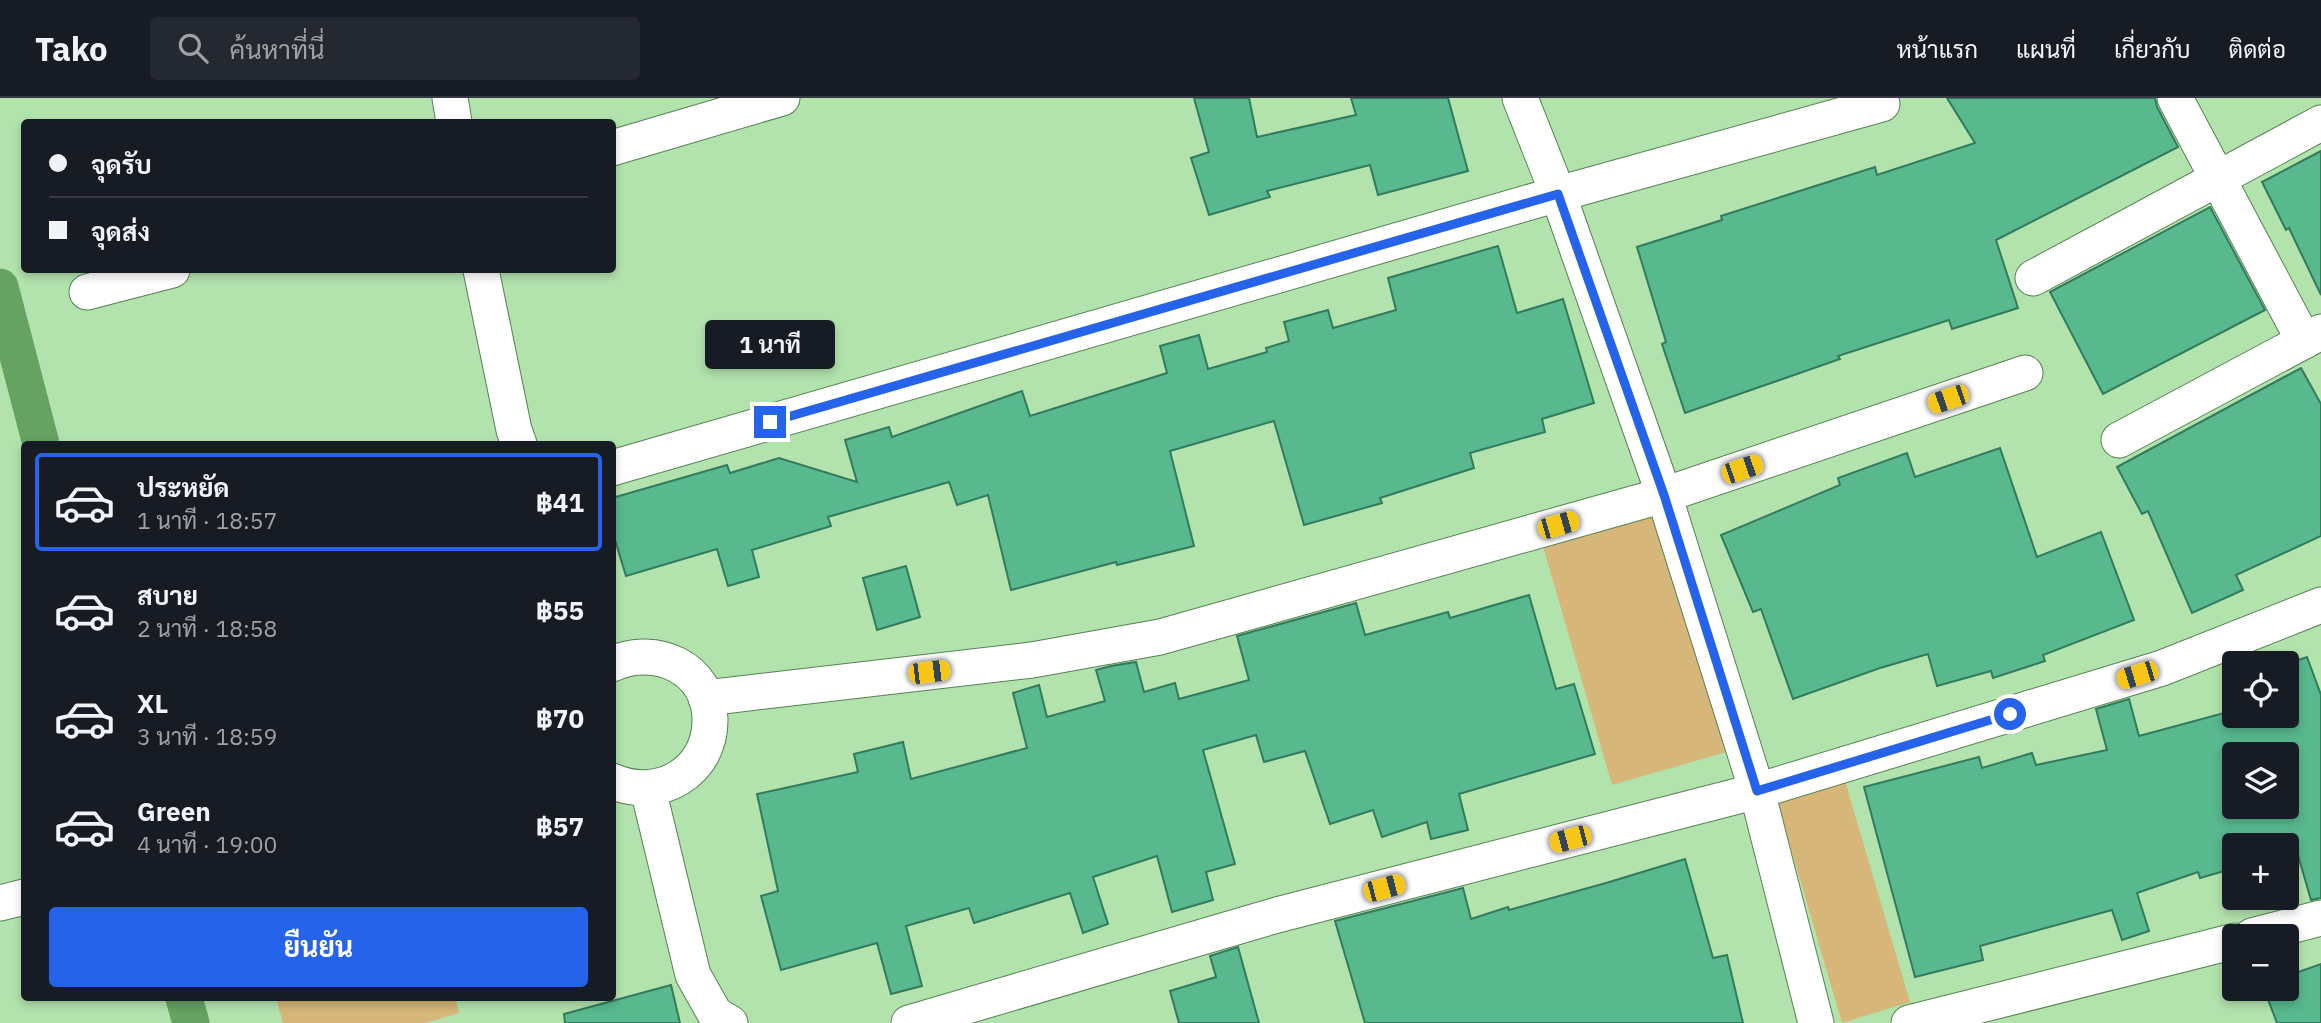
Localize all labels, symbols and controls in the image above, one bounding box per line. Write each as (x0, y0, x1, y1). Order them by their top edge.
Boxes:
search box (150, 17, 640, 80)
text: Tako (35, 27, 108, 70)
icon: search (174, 29, 212, 67)
text: ค้นหาที่นี่ (230, 32, 325, 66)
text: หน้าแรก (1897, 33, 1978, 65)
text: แผนที่ (2016, 33, 2076, 65)
text: เกี่ยวกับ (2114, 33, 2191, 65)
text: ติดต่อ (2229, 33, 2286, 65)
text: จุดรับ (91, 147, 152, 181)
text: จุดส่ง (91, 214, 150, 248)
callout: 1 นาที (705, 320, 835, 370)
text: 1 นาที (739, 329, 801, 359)
car (1925, 382, 1972, 416)
route end (754, 406, 786, 438)
car (1719, 452, 1766, 486)
text: ประหยัด (137, 470, 230, 504)
icon: car (53, 471, 116, 534)
text: ฿41 (536, 485, 584, 519)
text: 1 นาที · 18:57 (137, 505, 277, 535)
car (1535, 509, 1582, 541)
text: สบาย (137, 578, 198, 612)
icon: car (53, 579, 116, 642)
text: ฿55 (536, 593, 584, 627)
text: 2 นาที · 18:58 (137, 613, 277, 643)
map controls (2222, 651, 2299, 1001)
button: locate (2222, 651, 2299, 728)
car (907, 659, 952, 685)
car (2114, 659, 2161, 691)
text: XL (137, 686, 168, 720)
icon: car (53, 687, 116, 750)
route start (1994, 698, 2026, 730)
text: ฿70 (536, 701, 584, 735)
text: 3 นาที · 18:59 (137, 721, 277, 751)
button: layers (2222, 742, 2299, 819)
text: Green (137, 794, 211, 828)
icon: car (53, 795, 116, 858)
text: ฿57 (536, 809, 584, 843)
car (1547, 823, 1594, 855)
text: 4 นาที · 19:00 (137, 829, 277, 859)
button: + (2222, 833, 2299, 910)
car (1361, 872, 1408, 904)
button: ยืนยัน (49, 907, 588, 987)
button: − (2222, 924, 2299, 1001)

